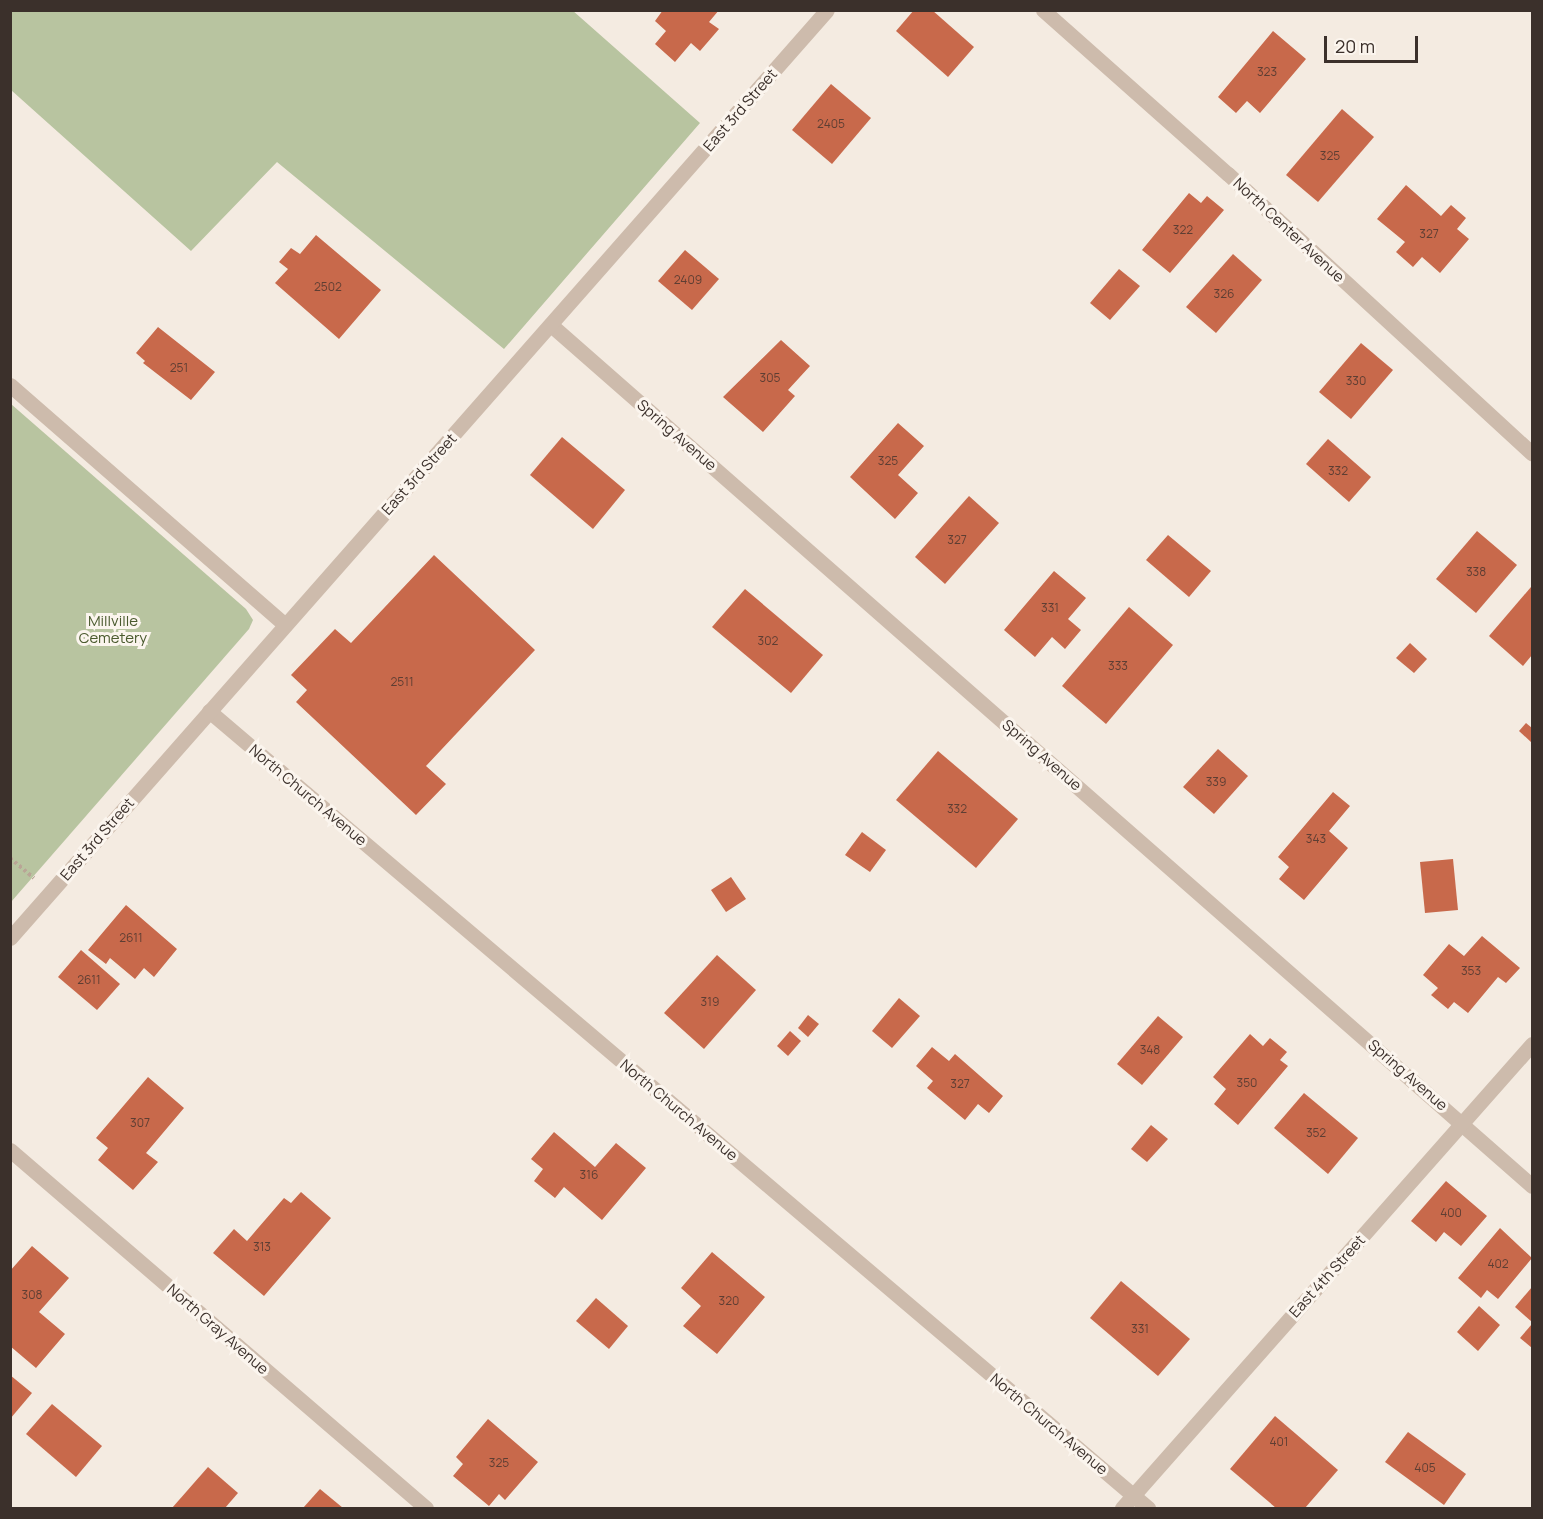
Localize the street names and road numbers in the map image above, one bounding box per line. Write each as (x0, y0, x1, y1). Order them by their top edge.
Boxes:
street label: East 3rd Street (699, 65, 781, 155)
street label: North Center Avenue (1230, 174, 1348, 286)
street label: Spring Avenue (634, 396, 720, 474)
street label: East 3rd Street (378, 430, 460, 518)
street label: Spring Avenue (999, 716, 1085, 794)
street label: North Church Avenue (246, 741, 370, 849)
street label: East 3rd Street (56, 794, 138, 884)
street label: Spring Avenue (1365, 1036, 1451, 1114)
street label: North Church Avenue (617, 1056, 741, 1164)
street label: East 4th Street (1285, 1231, 1369, 1321)
street label: North Gray Avenue (164, 1280, 272, 1378)
street label: North Church Avenue (987, 1370, 1111, 1478)

